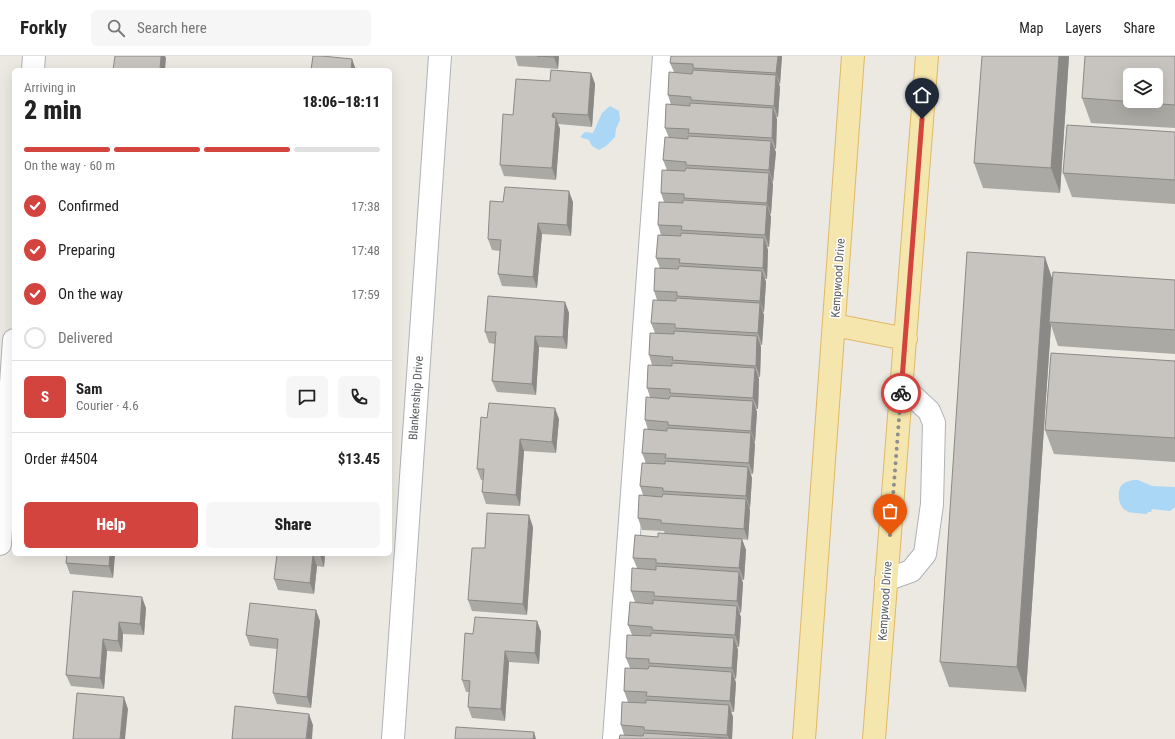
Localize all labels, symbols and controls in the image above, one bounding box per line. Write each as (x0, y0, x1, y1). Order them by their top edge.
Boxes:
search box (91, 10, 371, 46)
text: Forkly (20, 16, 67, 39)
icon: search (105, 17, 127, 39)
text: Search here (137, 19, 207, 37)
text: Map (1019, 20, 1043, 36)
text: Layers (1065, 20, 1102, 36)
text: Share (1124, 20, 1155, 36)
map controls (1123, 68, 1163, 108)
button: layers (1123, 68, 1163, 108)
pin (905, 78, 939, 119)
text: Arriving in (24, 80, 76, 95)
icon: home (911, 84, 933, 106)
text: 18:06–18:11 (302, 93, 380, 111)
text: 2 min (24, 95, 82, 125)
text: On the way · 60 m (24, 158, 115, 173)
icon: check (24, 195, 46, 217)
text: Confirmed (58, 197, 119, 215)
text: 17:38 (351, 199, 380, 214)
street label: Kempwood Drive (828, 238, 848, 318)
icon: check (24, 239, 46, 261)
text: Preparing (58, 241, 115, 259)
text: 17:48 (351, 243, 380, 258)
icon: check (24, 283, 46, 305)
text: On the way (58, 285, 123, 303)
text: 17:59 (351, 287, 380, 302)
text: Delivered (58, 329, 113, 347)
street label: Blankenship Drive (406, 355, 426, 441)
courier (881, 373, 921, 413)
button: chat (286, 376, 328, 418)
button: phone (338, 376, 380, 418)
text: Sam (76, 380, 102, 398)
icon: bike (890, 382, 912, 404)
text: S (41, 388, 49, 406)
text: Courier · 4.6 (76, 398, 139, 413)
text: Order #4504 (24, 450, 98, 468)
text: $13.45 (338, 450, 380, 468)
pin (873, 494, 907, 535)
icon: bag (879, 500, 901, 522)
button: Help (24, 502, 198, 548)
button: Share (206, 502, 380, 548)
street label: Kempwood Drive (875, 561, 895, 641)

